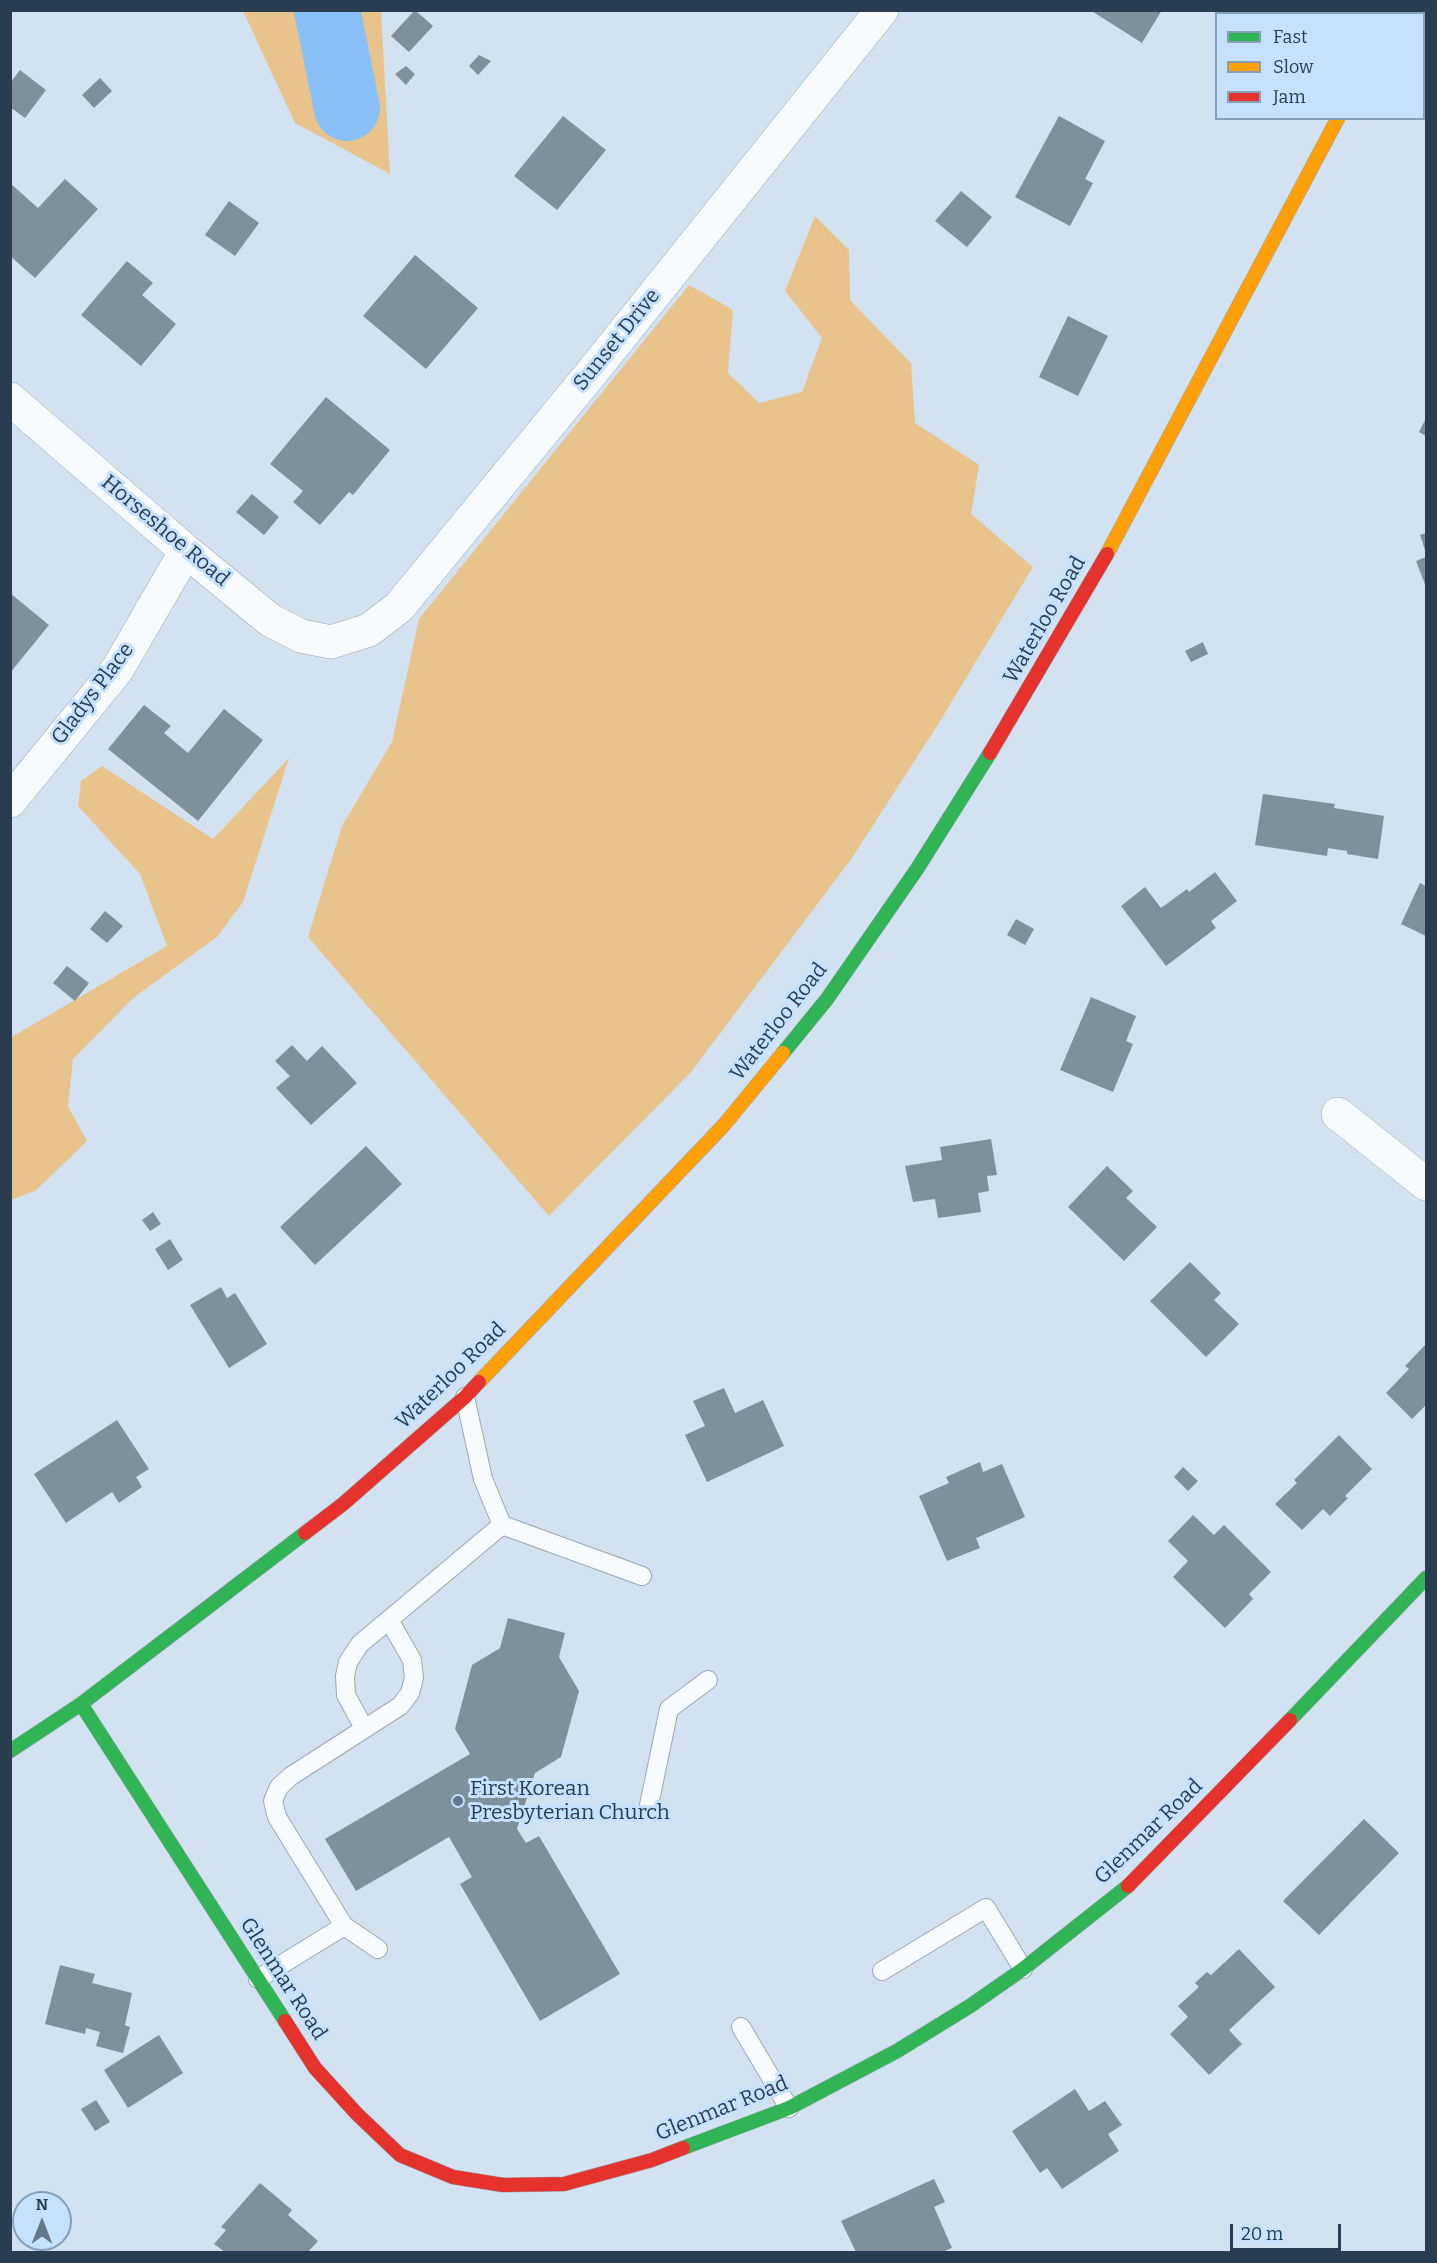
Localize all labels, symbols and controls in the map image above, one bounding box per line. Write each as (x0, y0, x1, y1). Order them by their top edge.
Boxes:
legend (1215, 12, 1425, 120)
text: Fast (1273, 26, 1308, 48)
text: Slow (1273, 56, 1313, 78)
text: Jam (1273, 86, 1306, 108)
street label: Sunset Drive (568, 284, 666, 396)
street label: Horseshoe Road (96, 470, 234, 592)
street label: Waterloo Road (998, 552, 1092, 688)
street label: Gladys Place (47, 638, 139, 750)
street label: Waterloo Road (725, 958, 833, 1086)
street label: Waterloo Road (391, 1317, 511, 1435)
street label: Glenmar Road (1090, 1774, 1208, 1890)
place label: First Korean Presbyterian Church (470, 1776, 670, 1826)
marker: First Korean Presbyterian Church (451, 1794, 465, 1808)
street label: Glenmar Road (234, 1913, 332, 2045)
street label: Glenmar Road (652, 2071, 792, 2147)
north arrow (12, 2191, 72, 2251)
text: N (36, 2195, 48, 2214)
scale bar (1233, 2212, 1344, 2250)
text: 20 m (1241, 2223, 1283, 2245)

